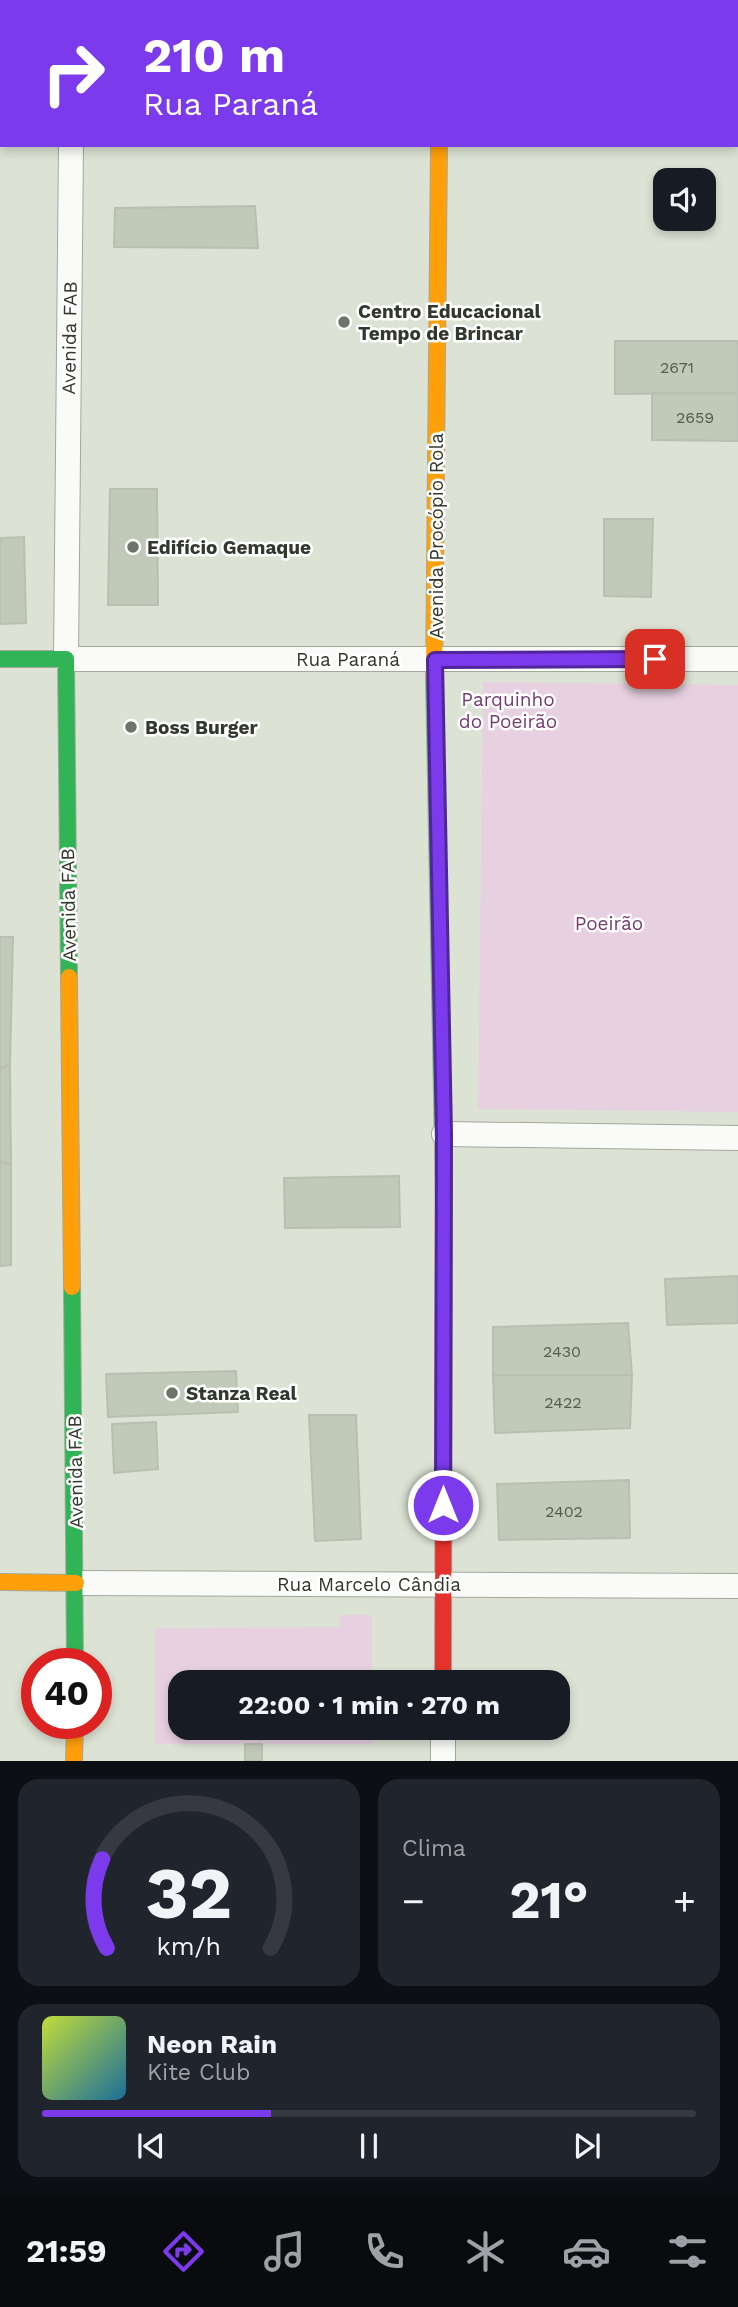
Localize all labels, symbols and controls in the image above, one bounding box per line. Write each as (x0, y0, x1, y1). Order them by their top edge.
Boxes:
text: 210 m (143, 26, 285, 84)
icon: right (28, 28, 119, 119)
text: Rua Paraná (143, 85, 318, 123)
map controls (653, 168, 716, 231)
button: sound (653, 168, 716, 231)
street label: Avenida FAB (57, 281, 82, 395)
place label: Centro Educacional Tempo de Brincar (358, 300, 542, 345)
marker: Centro Educacional Tempo de Brincar (336, 314, 352, 330)
house number: 2671 (660, 358, 694, 377)
house number: 2659 (676, 408, 714, 427)
street label: Avenida Procópio Rola (425, 433, 448, 639)
place label: Edifício Gemaque (147, 536, 311, 559)
marker: Edifício Gemaque (125, 539, 141, 555)
pin (625, 629, 685, 689)
icon: arrive (636, 640, 674, 678)
street label: Rua Paraná (296, 648, 400, 671)
park label: Parquinho do Poeirão (459, 688, 557, 733)
place label: Boss Burger (145, 716, 258, 739)
marker: Boss Burger (123, 719, 139, 735)
street label: Avenida FAB (56, 848, 81, 962)
park label: Poeirão (575, 912, 643, 935)
house number: 2430 (543, 1342, 581, 1361)
place label: Stanza Real (186, 1382, 298, 1405)
marker: Stanza Real (164, 1385, 180, 1401)
house number: 2422 (544, 1393, 582, 1412)
street label: Avenida FAB (63, 1415, 88, 1529)
position arrow (406, 1468, 480, 1542)
house number: 2402 (545, 1502, 583, 1521)
street label: Rua Marcelo Cândia (277, 1573, 461, 1596)
speed limit sign: 40 (21, 1648, 112, 1739)
text: 22:00 · 1 min · 270 m (238, 1690, 500, 1720)
text: Clima (402, 1835, 466, 1862)
text: 32 (146, 1851, 232, 1937)
text: 21° (509, 1870, 589, 1931)
text: − (402, 1879, 425, 1923)
text: + (673, 1879, 696, 1923)
text: km/h (157, 1932, 221, 1961)
text: Neon Rain (147, 2029, 277, 2059)
text: Kite Club (147, 2059, 250, 2086)
icon: previous (132, 2127, 170, 2165)
icon: pause (350, 2127, 388, 2165)
icon: next (568, 2127, 606, 2165)
icon: directions (159, 2227, 208, 2276)
icon: music (260, 2227, 309, 2276)
icon: phone (360, 2227, 409, 2276)
icon: climate (461, 2227, 510, 2276)
icon: car (562, 2227, 611, 2276)
icon: filters (663, 2227, 712, 2276)
text: 21:59 (26, 2232, 107, 2270)

